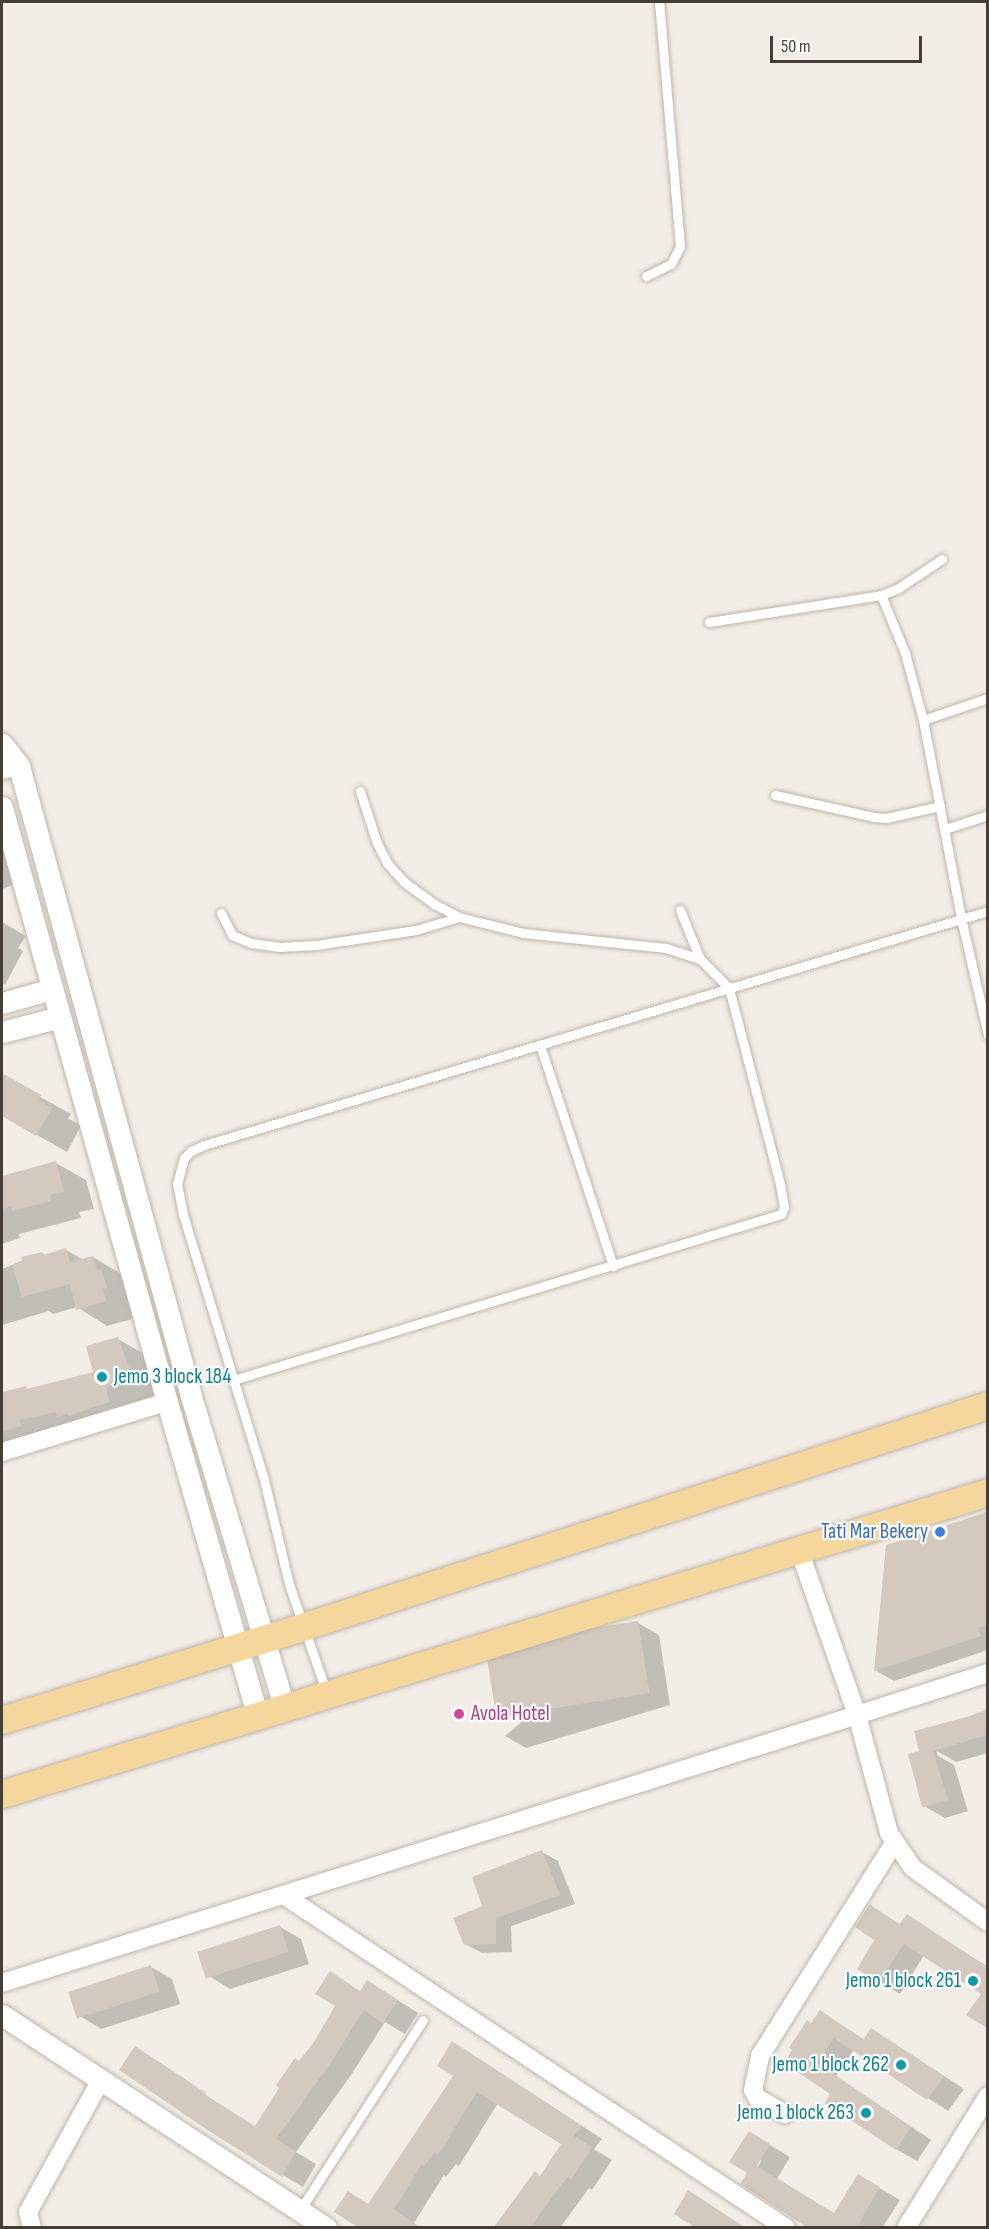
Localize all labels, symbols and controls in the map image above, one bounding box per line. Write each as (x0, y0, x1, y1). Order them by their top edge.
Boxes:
scale bar (773, 24, 924, 62)
text: 50 m (781, 36, 811, 57)
place label: Jemo 3 block 184 (114, 1364, 231, 1390)
marker: Jemo 3 block 184 (95, 1370, 109, 1384)
place label: Tati Mar Bekery (821, 1519, 928, 1545)
marker: Tati Mar Bekery (933, 1525, 947, 1539)
place label: Avola Hotel (471, 1701, 550, 1727)
marker: Avola Hotel (452, 1707, 466, 1721)
place label: Jemo 1 block 261 (846, 1968, 961, 1994)
marker: Jemo 1 block 261 (966, 1974, 980, 1988)
place label: Jemo 1 block 262 (772, 2052, 889, 2078)
marker: Jemo 1 block 262 (894, 2058, 908, 2072)
place label: Jemo 1 block 263 (737, 2100, 854, 2126)
marker: Jemo 1 block 263 (859, 2106, 873, 2120)

